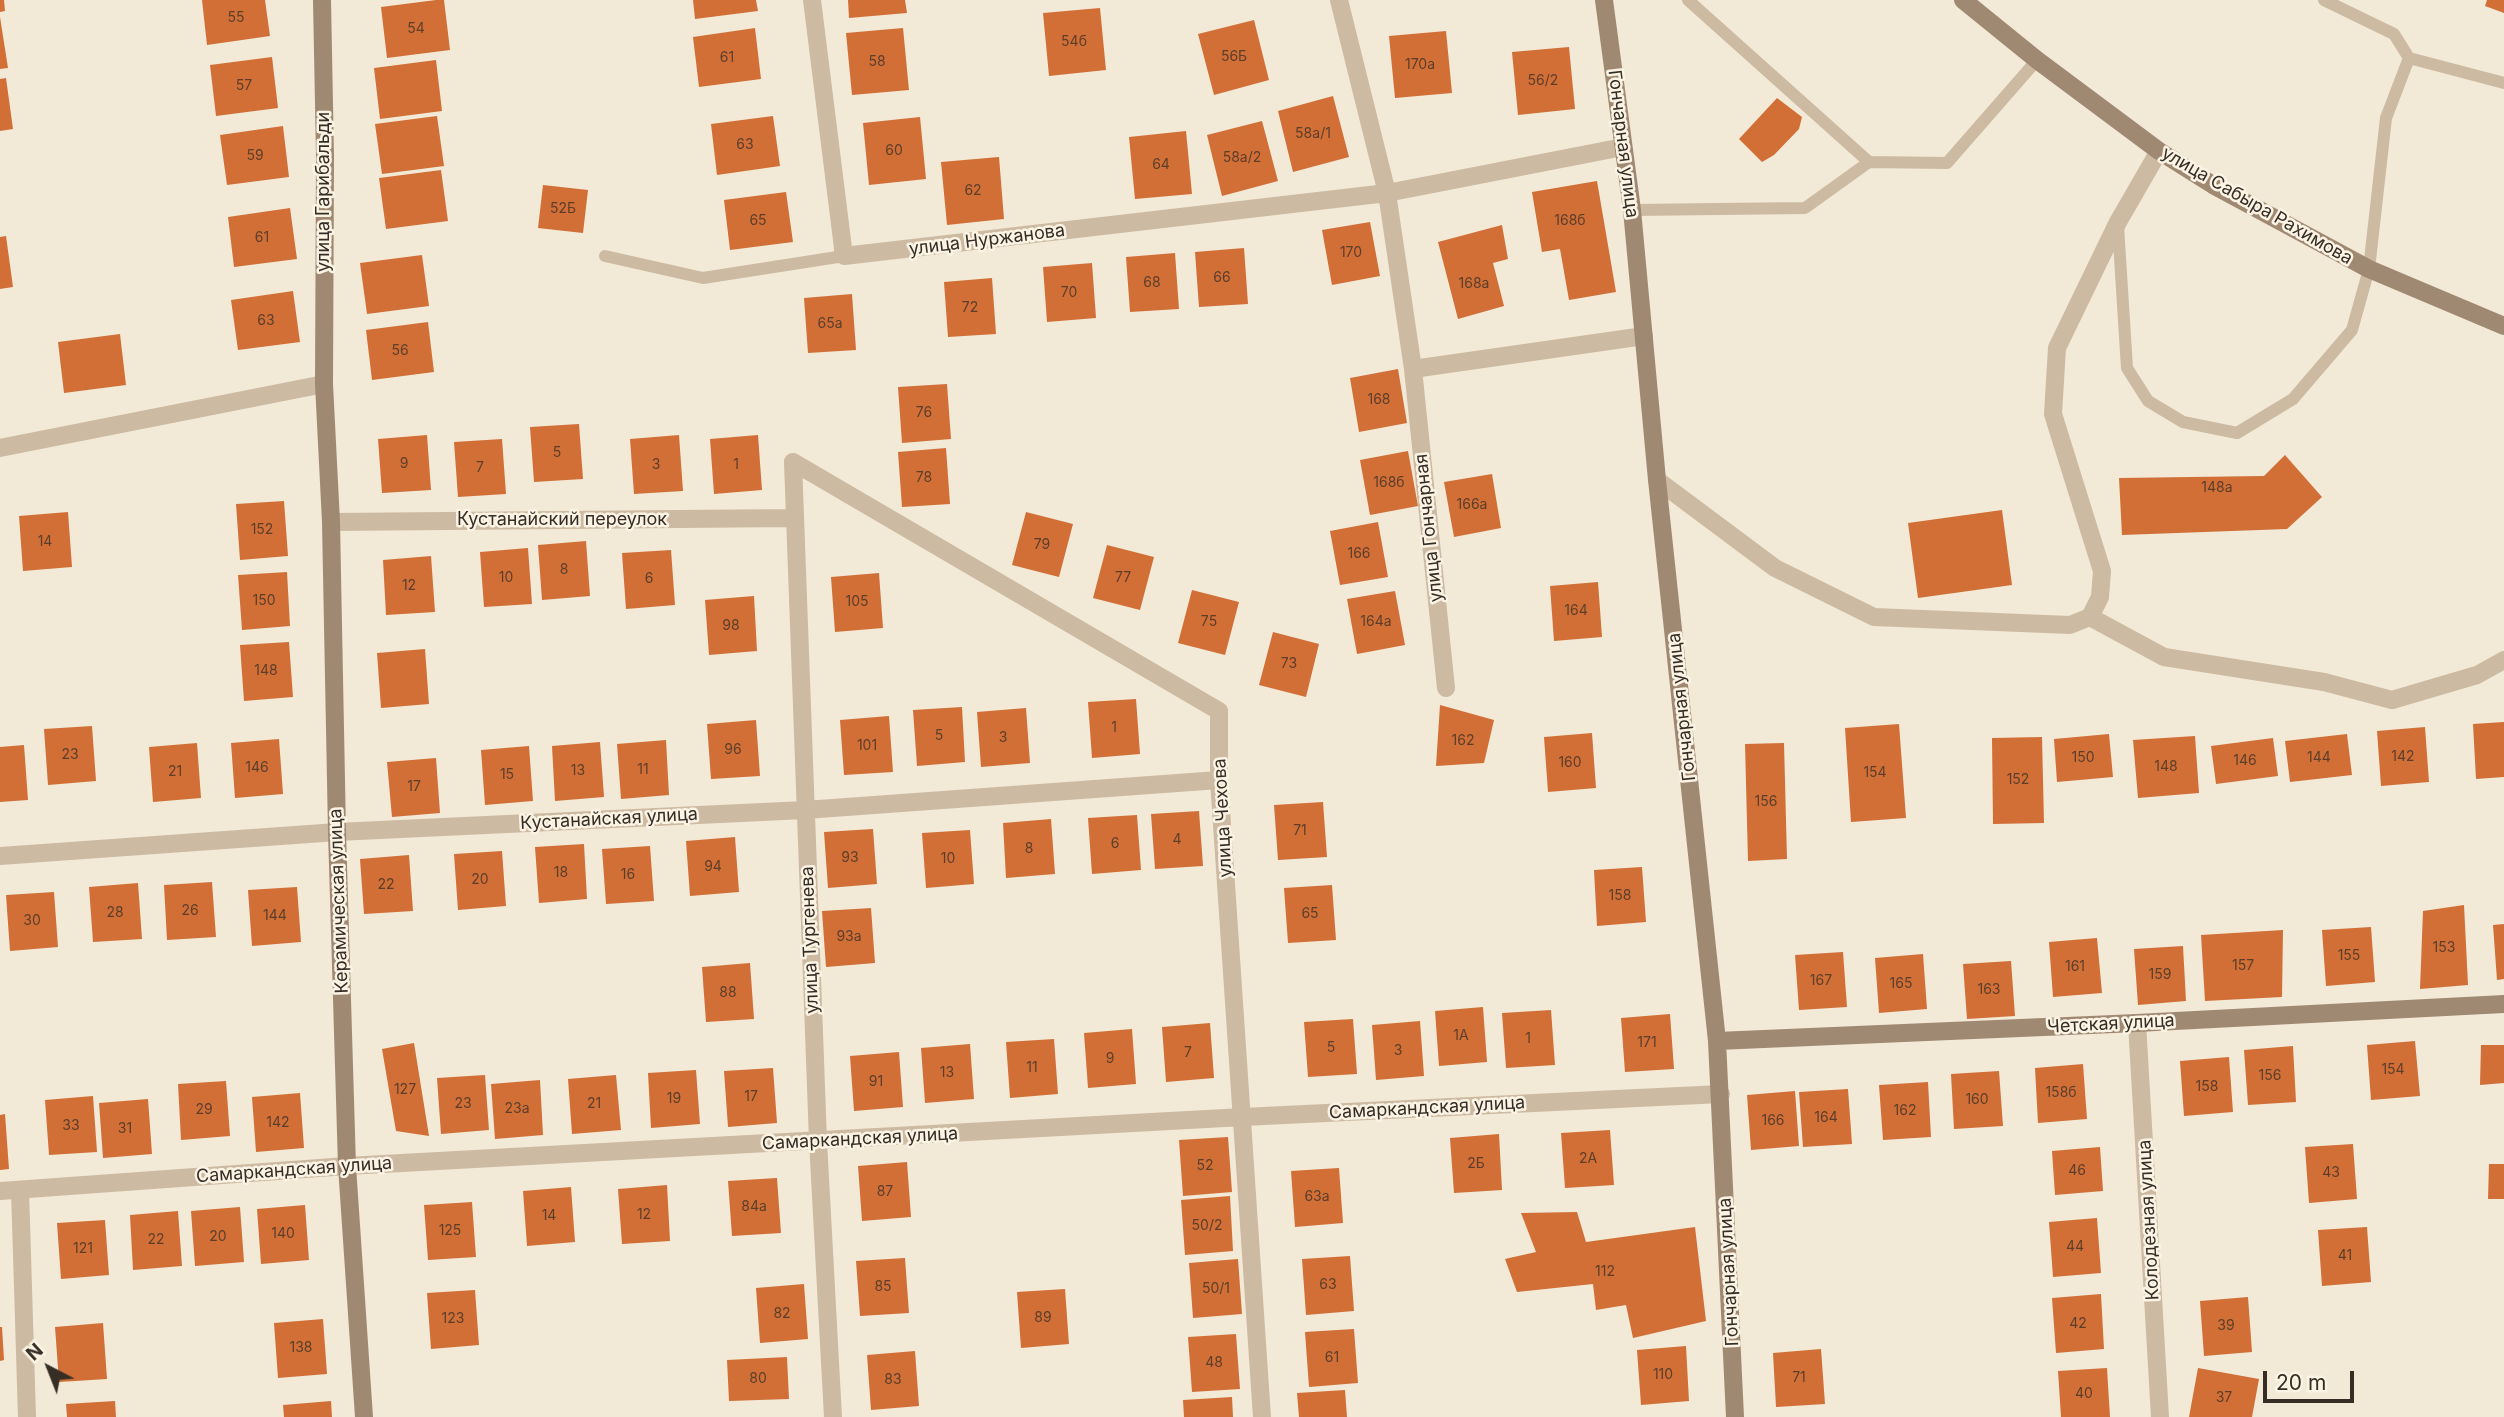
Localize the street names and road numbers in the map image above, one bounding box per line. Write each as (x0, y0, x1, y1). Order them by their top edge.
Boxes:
street label: Гончарная улица (1603, 69, 1643, 219)
street label: улица Гарибальди (313, 112, 335, 272)
street label: улица Сабыра Рахимова (2158, 142, 2356, 270)
street label: улица Нуржанова (908, 220, 1066, 260)
street label: улица Гончарная (1410, 453, 1448, 603)
street label: Кустанайский переулок (457, 509, 667, 531)
street label: Гончарная улица (1663, 632, 1701, 782)
street label: улица Чехова (1209, 758, 1237, 878)
street label: Кустанайская улица (520, 804, 698, 834)
street label: Керамическая улица (325, 808, 353, 994)
street label: улица Тургенева (797, 866, 823, 1014)
street label: Четская улица (2047, 1010, 2175, 1038)
street label: Самаркандская улица (1328, 1092, 1526, 1124)
street label: Самаркандская улица (761, 1123, 959, 1155)
street label: Колодезная улица (2134, 1139, 2164, 1301)
street label: Самаркандская улица (195, 1152, 393, 1188)
street label: Гончарная улица (1714, 1197, 1744, 1347)

